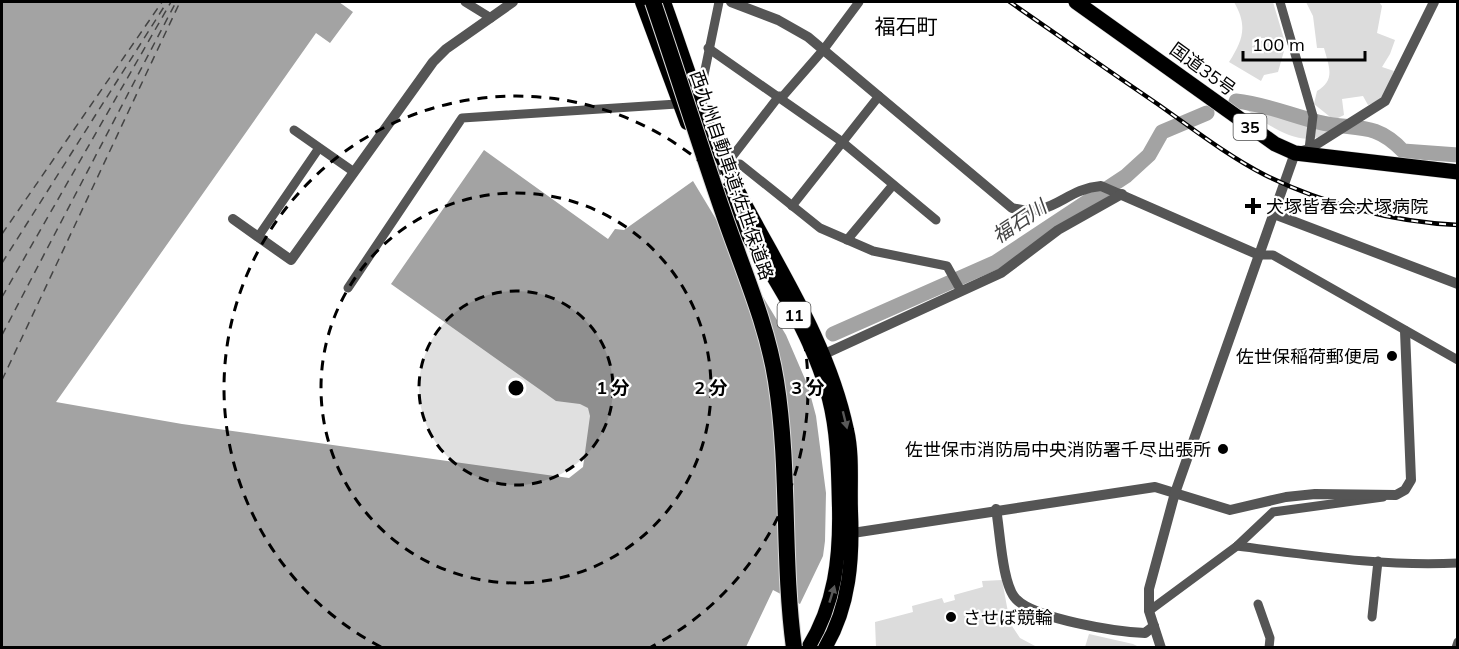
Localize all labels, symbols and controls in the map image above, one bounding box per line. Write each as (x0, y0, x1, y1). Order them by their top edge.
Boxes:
district label: 福石町 (875, 13, 938, 39)
scale bar (1243, 24, 1364, 62)
text: 100 m (1252, 33, 1305, 56)
street label: 国道35号 (1166, 37, 1240, 101)
street label: 西九州自動車道;佐世保道路 (685, 67, 779, 283)
road number: 35 (1234, 114, 1266, 140)
water label: 福石川 (987, 193, 1053, 248)
place label: 犬塚皆春会犬塚病院 (1266, 195, 1428, 218)
marker: 犬塚皆春会犬塚病院 (1244, 197, 1262, 215)
road number: 11 (778, 302, 810, 328)
place label: 佐世保稲荷郵便局 (1236, 345, 1380, 368)
marker: 佐世保稲荷郵便局 (1385, 349, 1399, 363)
text: 1 分 (596, 376, 630, 399)
text: 2 分 (694, 376, 728, 399)
text: 3 分 (791, 376, 825, 399)
centre of rings (506, 378, 526, 398)
one-way arrow (840, 411, 850, 429)
place label: 佐世保市消防局中央消防署千尽出張所 (905, 438, 1211, 461)
marker: 佐世保市消防局中央消防署千尽出張所 (1216, 442, 1230, 456)
one-way arrow (827, 585, 837, 603)
place label: させぼ競輪 (963, 606, 1053, 629)
marker: させぼ競輪 (944, 610, 958, 624)

